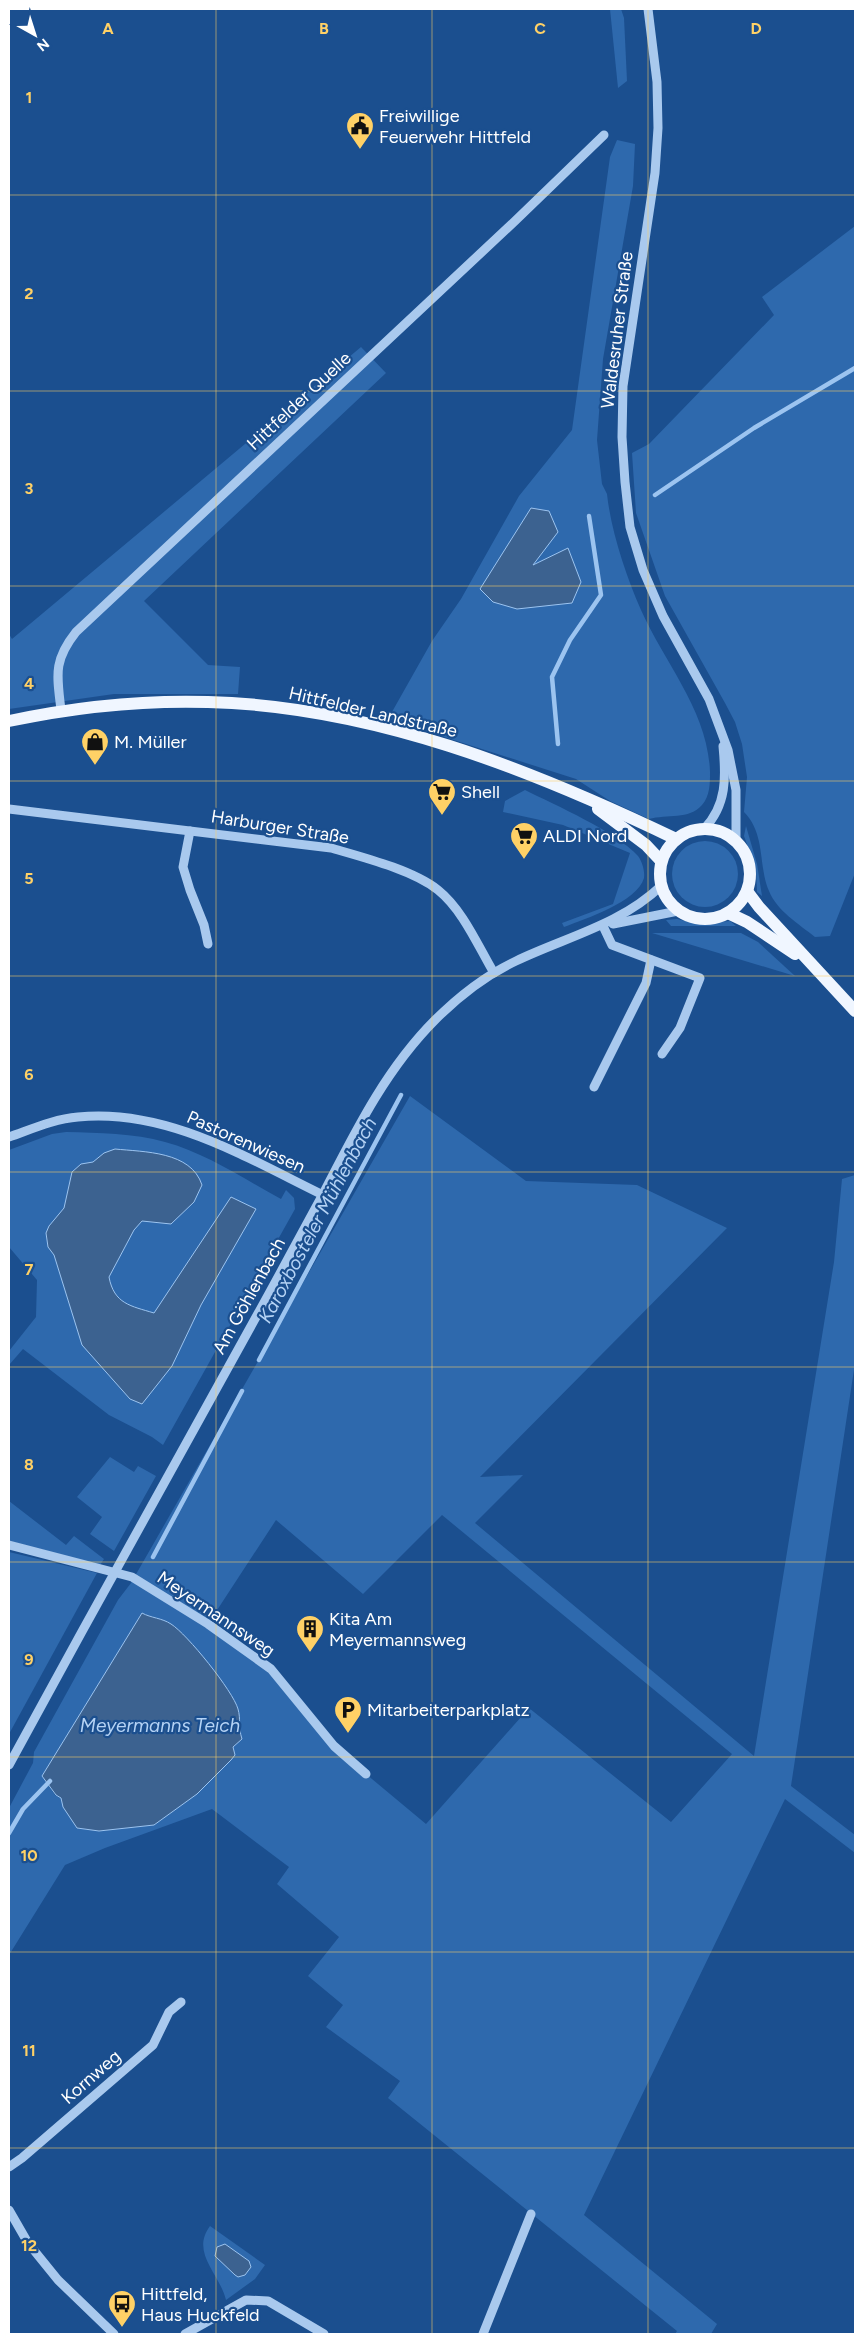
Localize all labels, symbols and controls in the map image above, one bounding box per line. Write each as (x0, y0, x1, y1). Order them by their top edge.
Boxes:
north arrow (10, 10, 60, 60)
text: A (102, 19, 114, 38)
text: B (319, 19, 329, 38)
text: C (534, 19, 546, 38)
text: D (750, 19, 762, 38)
text: N (33, 35, 52, 55)
text: 1 (26, 88, 32, 107)
place label: Freiwillige Feuerwehr Hittfeld (379, 105, 531, 148)
public building icon: Freiwillige Feuerwehr Hittfeld (345, 111, 375, 150)
street label: Waldesruher Straße (596, 250, 638, 410)
text: 2 (24, 284, 34, 303)
street label: Hittfelder Quelle (242, 347, 356, 455)
text: 3 (25, 479, 34, 498)
text: 4 (24, 674, 34, 693)
street label: Hittfelder Landstraße (287, 682, 460, 742)
shop icon: M. Müller (80, 727, 110, 766)
place label: M. Müller (114, 731, 187, 753)
supermarket icon: Shell (427, 777, 457, 816)
place label: Shell (461, 781, 500, 803)
street label: Harburger Straße (209, 805, 351, 849)
supermarket icon: ALDI Nord (509, 821, 539, 860)
place label: ALDI Nord (543, 825, 627, 847)
text: 5 (24, 869, 34, 888)
text: 6 (24, 1065, 34, 1084)
street label: Pastorenwiesen (183, 1106, 309, 1178)
water label: Karoxbosteler Mühlenbach (253, 1113, 382, 1327)
street label: Am Göhlenbach (208, 1234, 290, 1358)
text: 7 (25, 1260, 34, 1279)
text: 8 (24, 1455, 34, 1474)
street label: Meyermannsweg (153, 1567, 279, 1661)
place label: Kita Am Meyermannsweg (329, 1608, 466, 1651)
building icon: Kita Am Meyermannsweg (295, 1614, 325, 1653)
text: 9 (24, 1650, 34, 1669)
parking icon: Mitarbeiterparkplatz (333, 1695, 363, 1734)
place label: Mitarbeiterparkplatz (367, 1699, 530, 1721)
water label: Meyermanns Teich (80, 1714, 241, 1737)
text: 10 (20, 1846, 38, 1865)
text: 11 (22, 2041, 36, 2060)
street label: Kornweg (57, 2045, 125, 2109)
text: 12 (21, 2236, 37, 2255)
place label: Hittfeld, Haus Huckfeld (141, 2283, 260, 2326)
bus stop icon: Hittfeld, Haus Huckfeld (107, 2289, 137, 2328)

